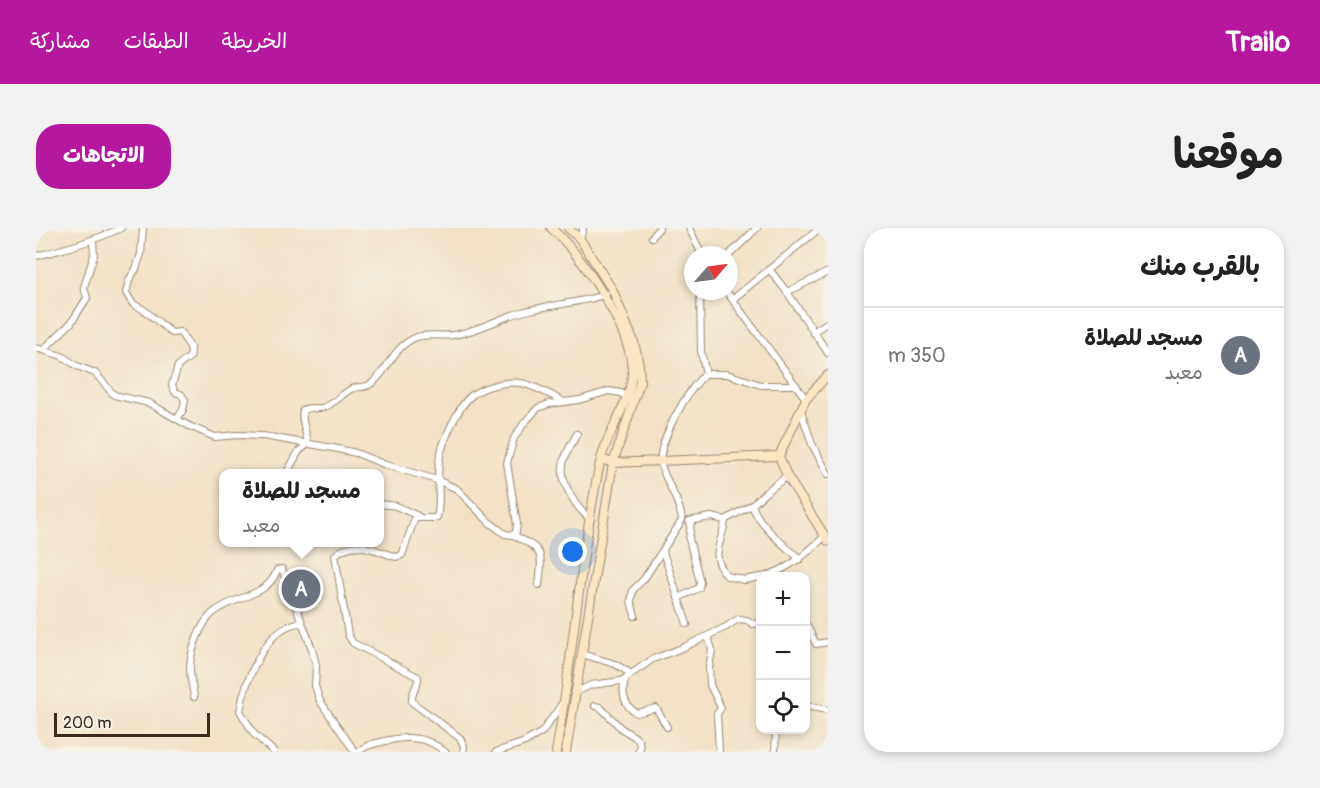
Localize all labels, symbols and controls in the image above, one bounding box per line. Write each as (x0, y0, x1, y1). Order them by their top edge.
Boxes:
text: Trailo (1226, 25, 1290, 60)
text: مشاركة (30, 28, 91, 55)
text: الطبقات (124, 28, 189, 55)
text: الخريطة (222, 28, 287, 55)
button: الاتجاهات (36, 124, 171, 189)
text: موقعنا (1173, 129, 1284, 181)
north arrow (684, 246, 738, 300)
text: بالقرب منك (1140, 251, 1260, 283)
text: مسجد للصلاة (1084, 324, 1203, 352)
text: 350 m (888, 343, 946, 368)
text: A (1234, 343, 1247, 368)
text: معبد (1165, 360, 1203, 385)
popup (219, 469, 384, 547)
text: مسجد للصلاة (242, 477, 361, 505)
text: معبد (242, 513, 281, 538)
your location (558, 537, 587, 566)
pin: A (282, 566, 320, 612)
map controls (756, 572, 810, 734)
button: + (756, 572, 810, 626)
button: − (756, 626, 810, 680)
button: locate (756, 680, 810, 734)
scale bar (54, 710, 210, 738)
text: 200 m (63, 713, 111, 733)

